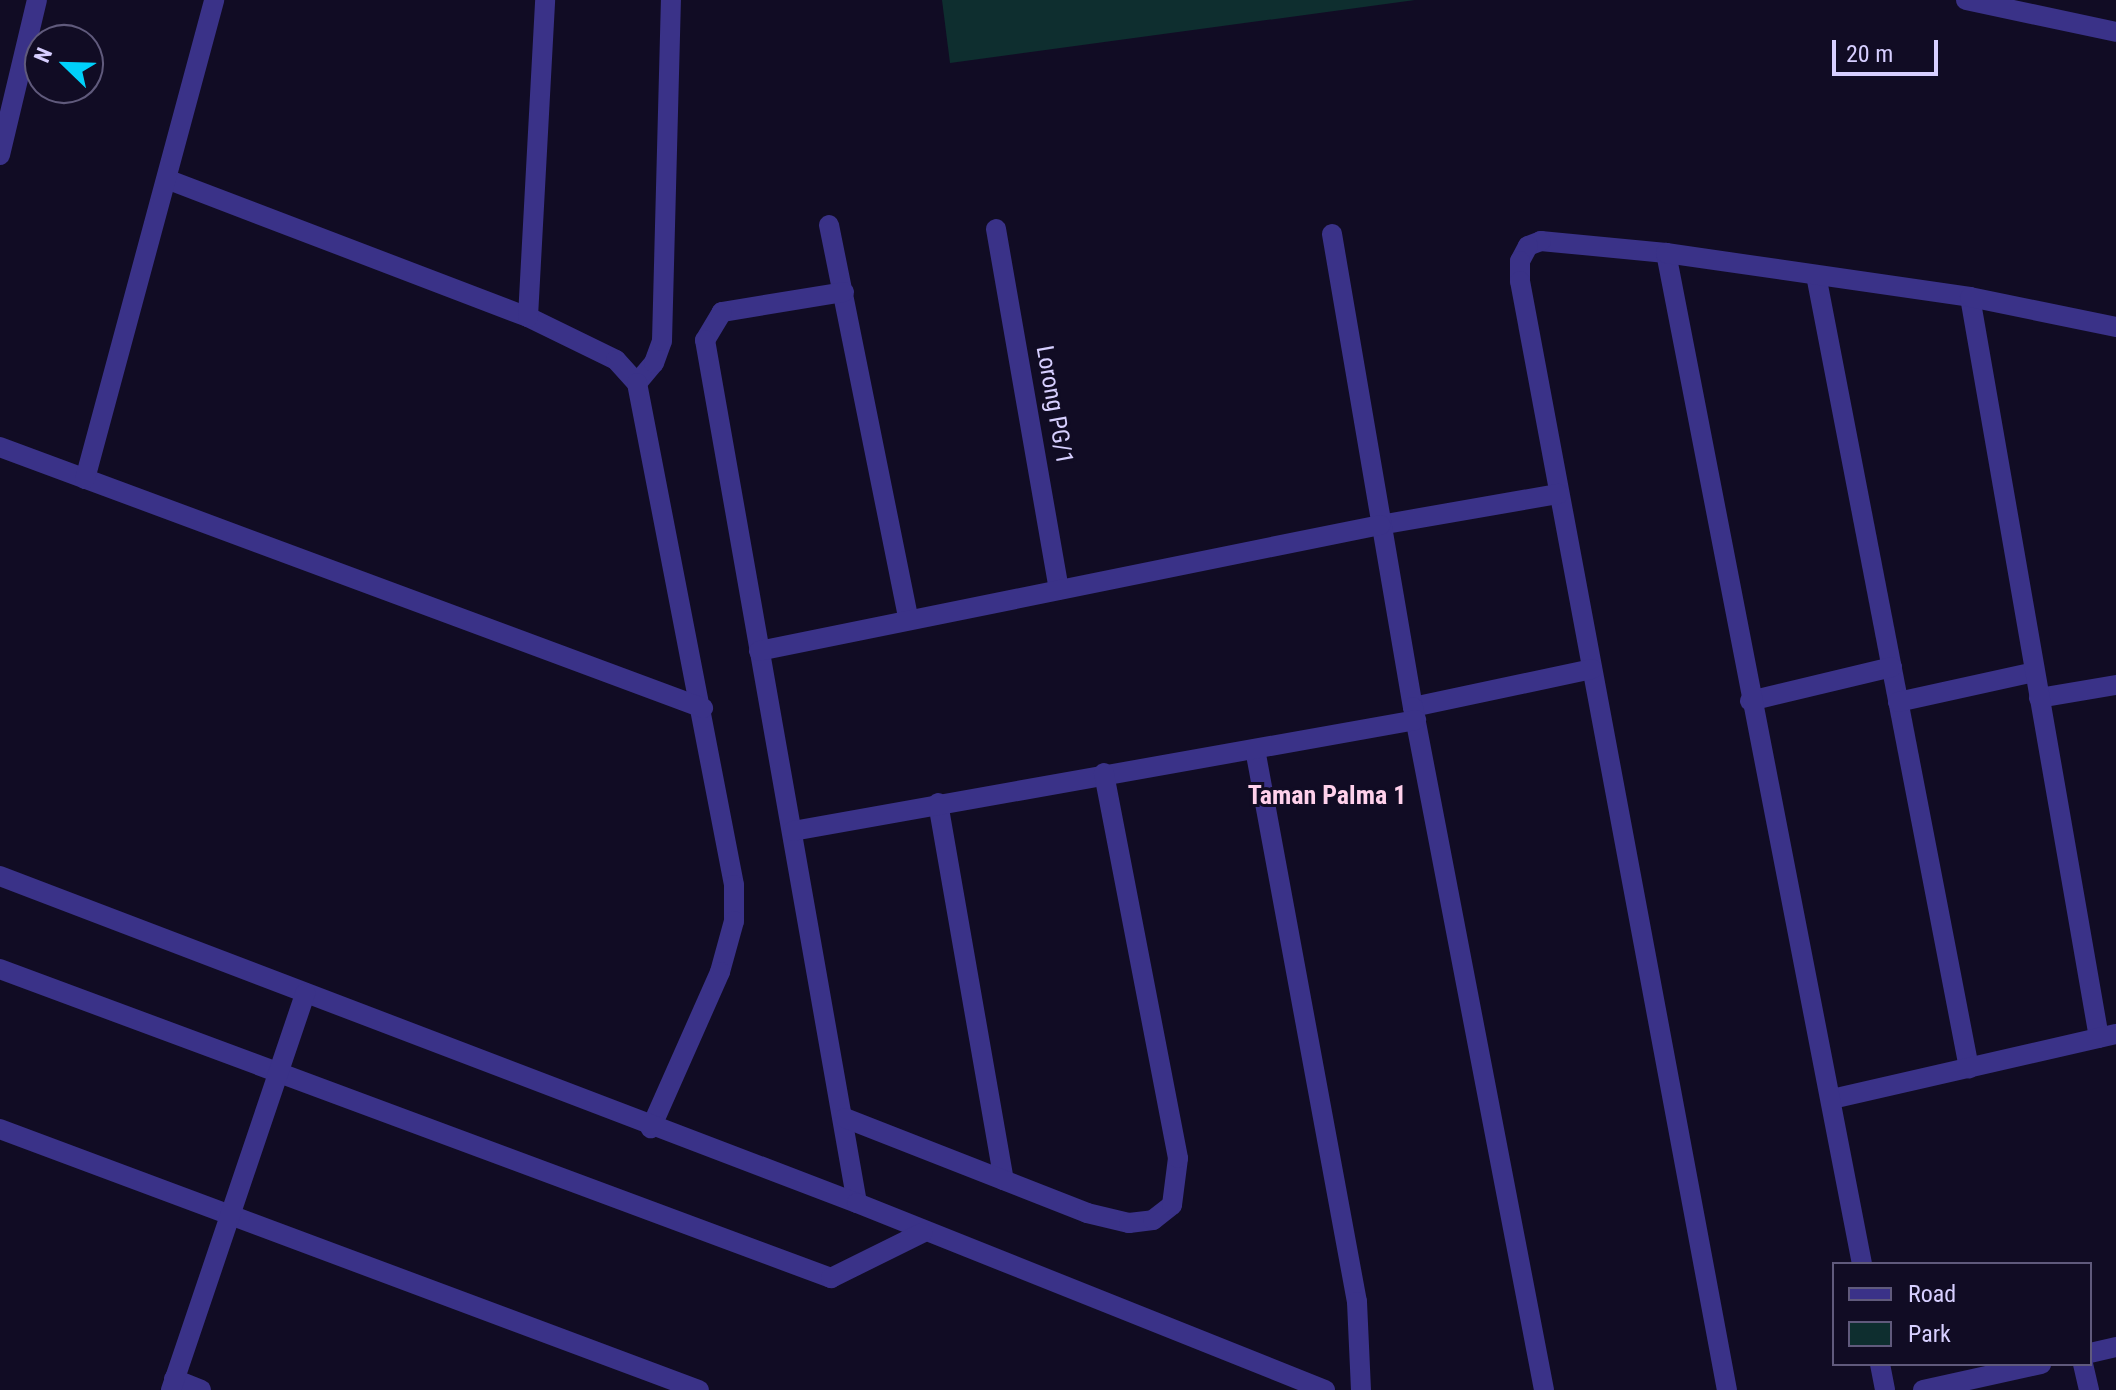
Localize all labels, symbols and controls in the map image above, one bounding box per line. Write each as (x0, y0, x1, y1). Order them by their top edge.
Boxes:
north arrow (24, 24, 104, 104)
scale bar (1836, 24, 1942, 74)
text: 20 m (1846, 40, 1893, 68)
text: N (29, 44, 57, 66)
street label: Lorong PG/1 (1029, 344, 1079, 466)
district label: Taman Palma 1 (1248, 780, 1406, 812)
legend (1832, 1262, 2092, 1366)
text: Road (1908, 1280, 1956, 1308)
text: Park (1908, 1320, 1951, 1348)

